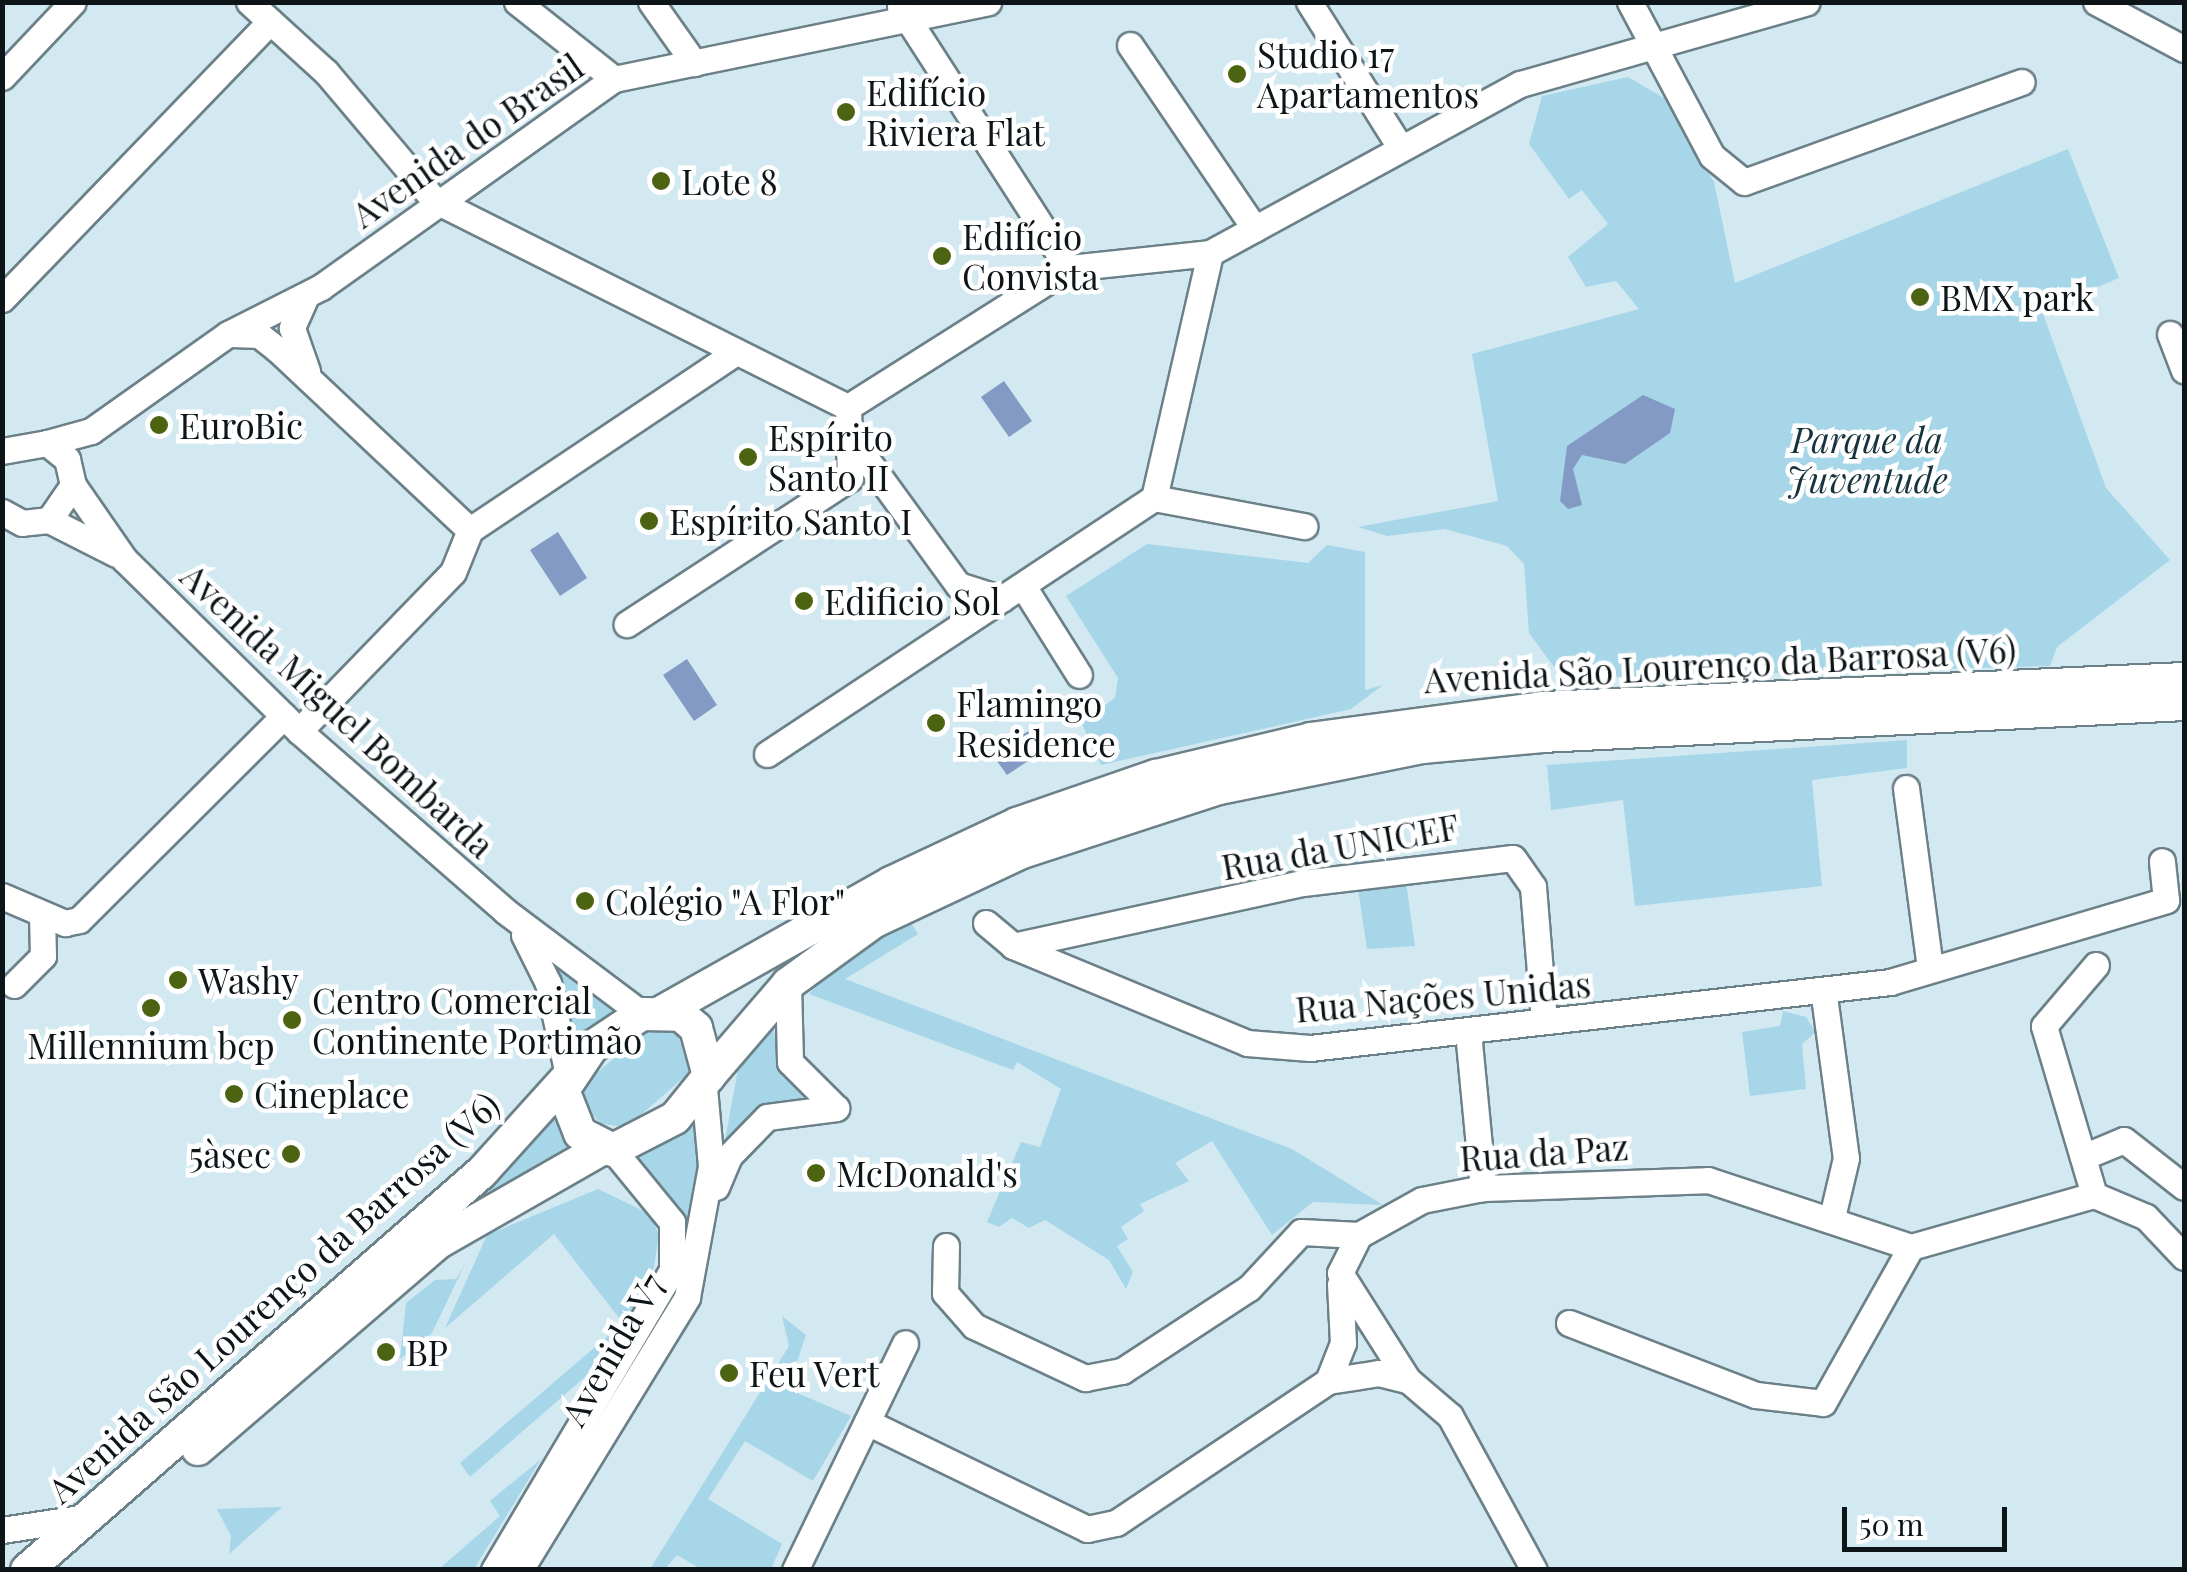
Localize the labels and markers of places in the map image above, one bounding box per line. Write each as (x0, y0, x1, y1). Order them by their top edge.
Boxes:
place label: Studio 17 Apartamentos (1257, 33, 1479, 115)
marker: Studio 17 Apartamentos (1226, 63, 1248, 85)
place label: Edifício Riviera Flat (866, 71, 1045, 153)
marker: Edifício Riviera Flat (835, 101, 857, 123)
place label: Lote 8 (681, 160, 778, 202)
marker: Lote 8 (650, 170, 672, 192)
place label: Edifício Convista (962, 215, 1099, 297)
marker: Edifício Convista (931, 245, 953, 267)
place label: BMX park (1940, 276, 2095, 318)
marker: BMX park (1909, 286, 1931, 308)
place label: EuroBic (179, 404, 303, 446)
marker: EuroBic (148, 414, 170, 436)
place label: Espírito Santo II (768, 416, 893, 498)
marker: Espírito Santo II (737, 446, 759, 468)
place label: Espírito Santo I (669, 500, 912, 542)
marker: Espírito Santo I (638, 510, 660, 532)
place label: Edificio Sol (824, 580, 1001, 622)
marker: Edificio Sol (793, 590, 815, 612)
place label: Flamingo Residence (956, 682, 1116, 764)
marker: Flamingo Residence (925, 712, 947, 734)
place label: Colégio "A Flor" (605, 880, 846, 922)
marker: Colégio "A Flor" (574, 890, 596, 912)
place label: Washy (198, 959, 299, 1001)
marker: Washy (167, 969, 189, 991)
place label: Centro Comercial Continente Portimão (312, 979, 642, 1061)
marker: Millennium bcp (140, 997, 162, 1019)
marker: Centro Comercial Continente Portimão (281, 1009, 303, 1031)
place label: Millennium bcp (27, 1024, 275, 1066)
place label: Cineplace (254, 1073, 409, 1115)
marker: Cineplace (223, 1083, 245, 1105)
place label: 5àsec (189, 1133, 271, 1175)
marker: 5àsec (280, 1143, 302, 1165)
place label: McDonald's (836, 1152, 1018, 1194)
marker: McDonald's (805, 1162, 827, 1184)
place label: BP (406, 1331, 448, 1373)
marker: BP (375, 1341, 397, 1363)
place label: Feu Vert (749, 1352, 880, 1394)
marker: Feu Vert (718, 1362, 740, 1384)

